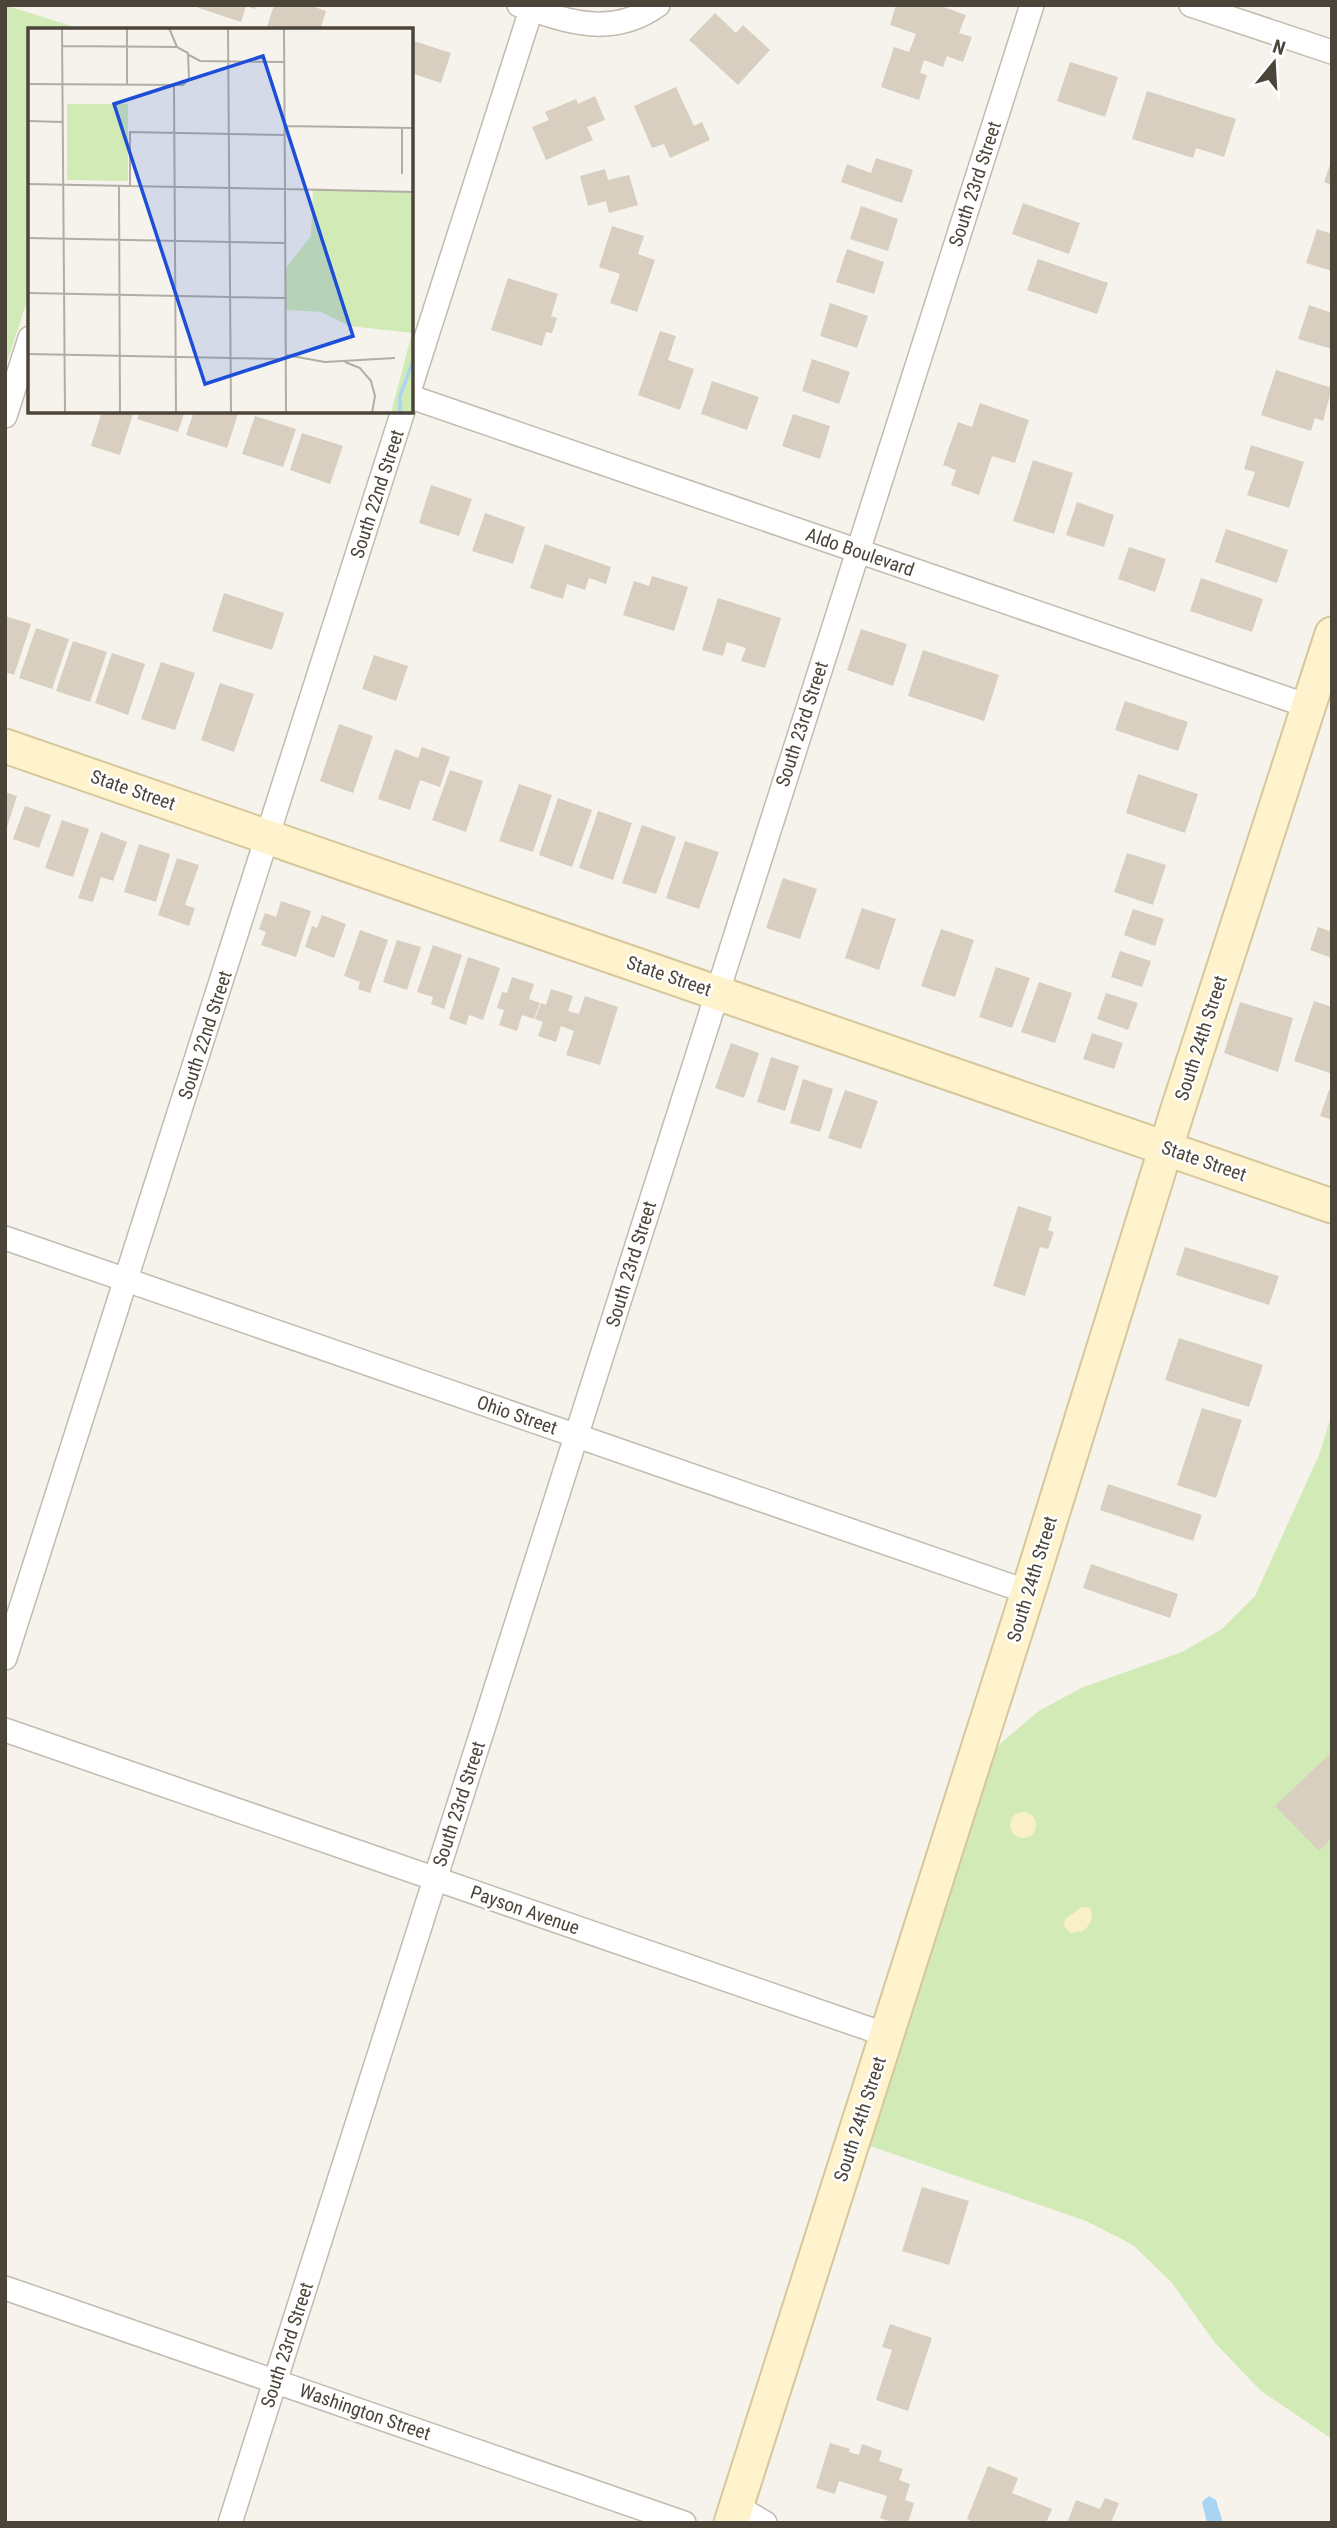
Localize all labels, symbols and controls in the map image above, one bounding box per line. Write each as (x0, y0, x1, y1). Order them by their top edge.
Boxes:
inset map (28, 28, 413, 413)
north arrow (1239, 28, 1309, 98)
text: N (1270, 35, 1288, 60)
street label: South 23rd Street (944, 118, 1006, 250)
street label: South 22nd Street (345, 427, 409, 561)
street label: Aldo Boulevard (803, 523, 917, 581)
street label: South 23rd Street (771, 658, 833, 790)
street label: State Street (88, 765, 178, 815)
street label: State Street (624, 951, 714, 1001)
street label: South 22nd Street (173, 968, 237, 1102)
street label: South 24th Street (1170, 973, 1232, 1103)
street label: State Street (1159, 1136, 1249, 1186)
street label: South 23rd Street (601, 1198, 661, 1330)
street label: Ohio Street (474, 1391, 560, 1439)
street label: South 24th Street (1002, 1513, 1062, 1645)
street label: South 23rd Street (428, 1738, 490, 1870)
street label: Payson Avenue (467, 1881, 583, 1939)
street label: South 24th Street (829, 2054, 891, 2184)
street label: South 23rd Street (256, 2279, 318, 2411)
street label: Washington Street (296, 2379, 434, 2445)

